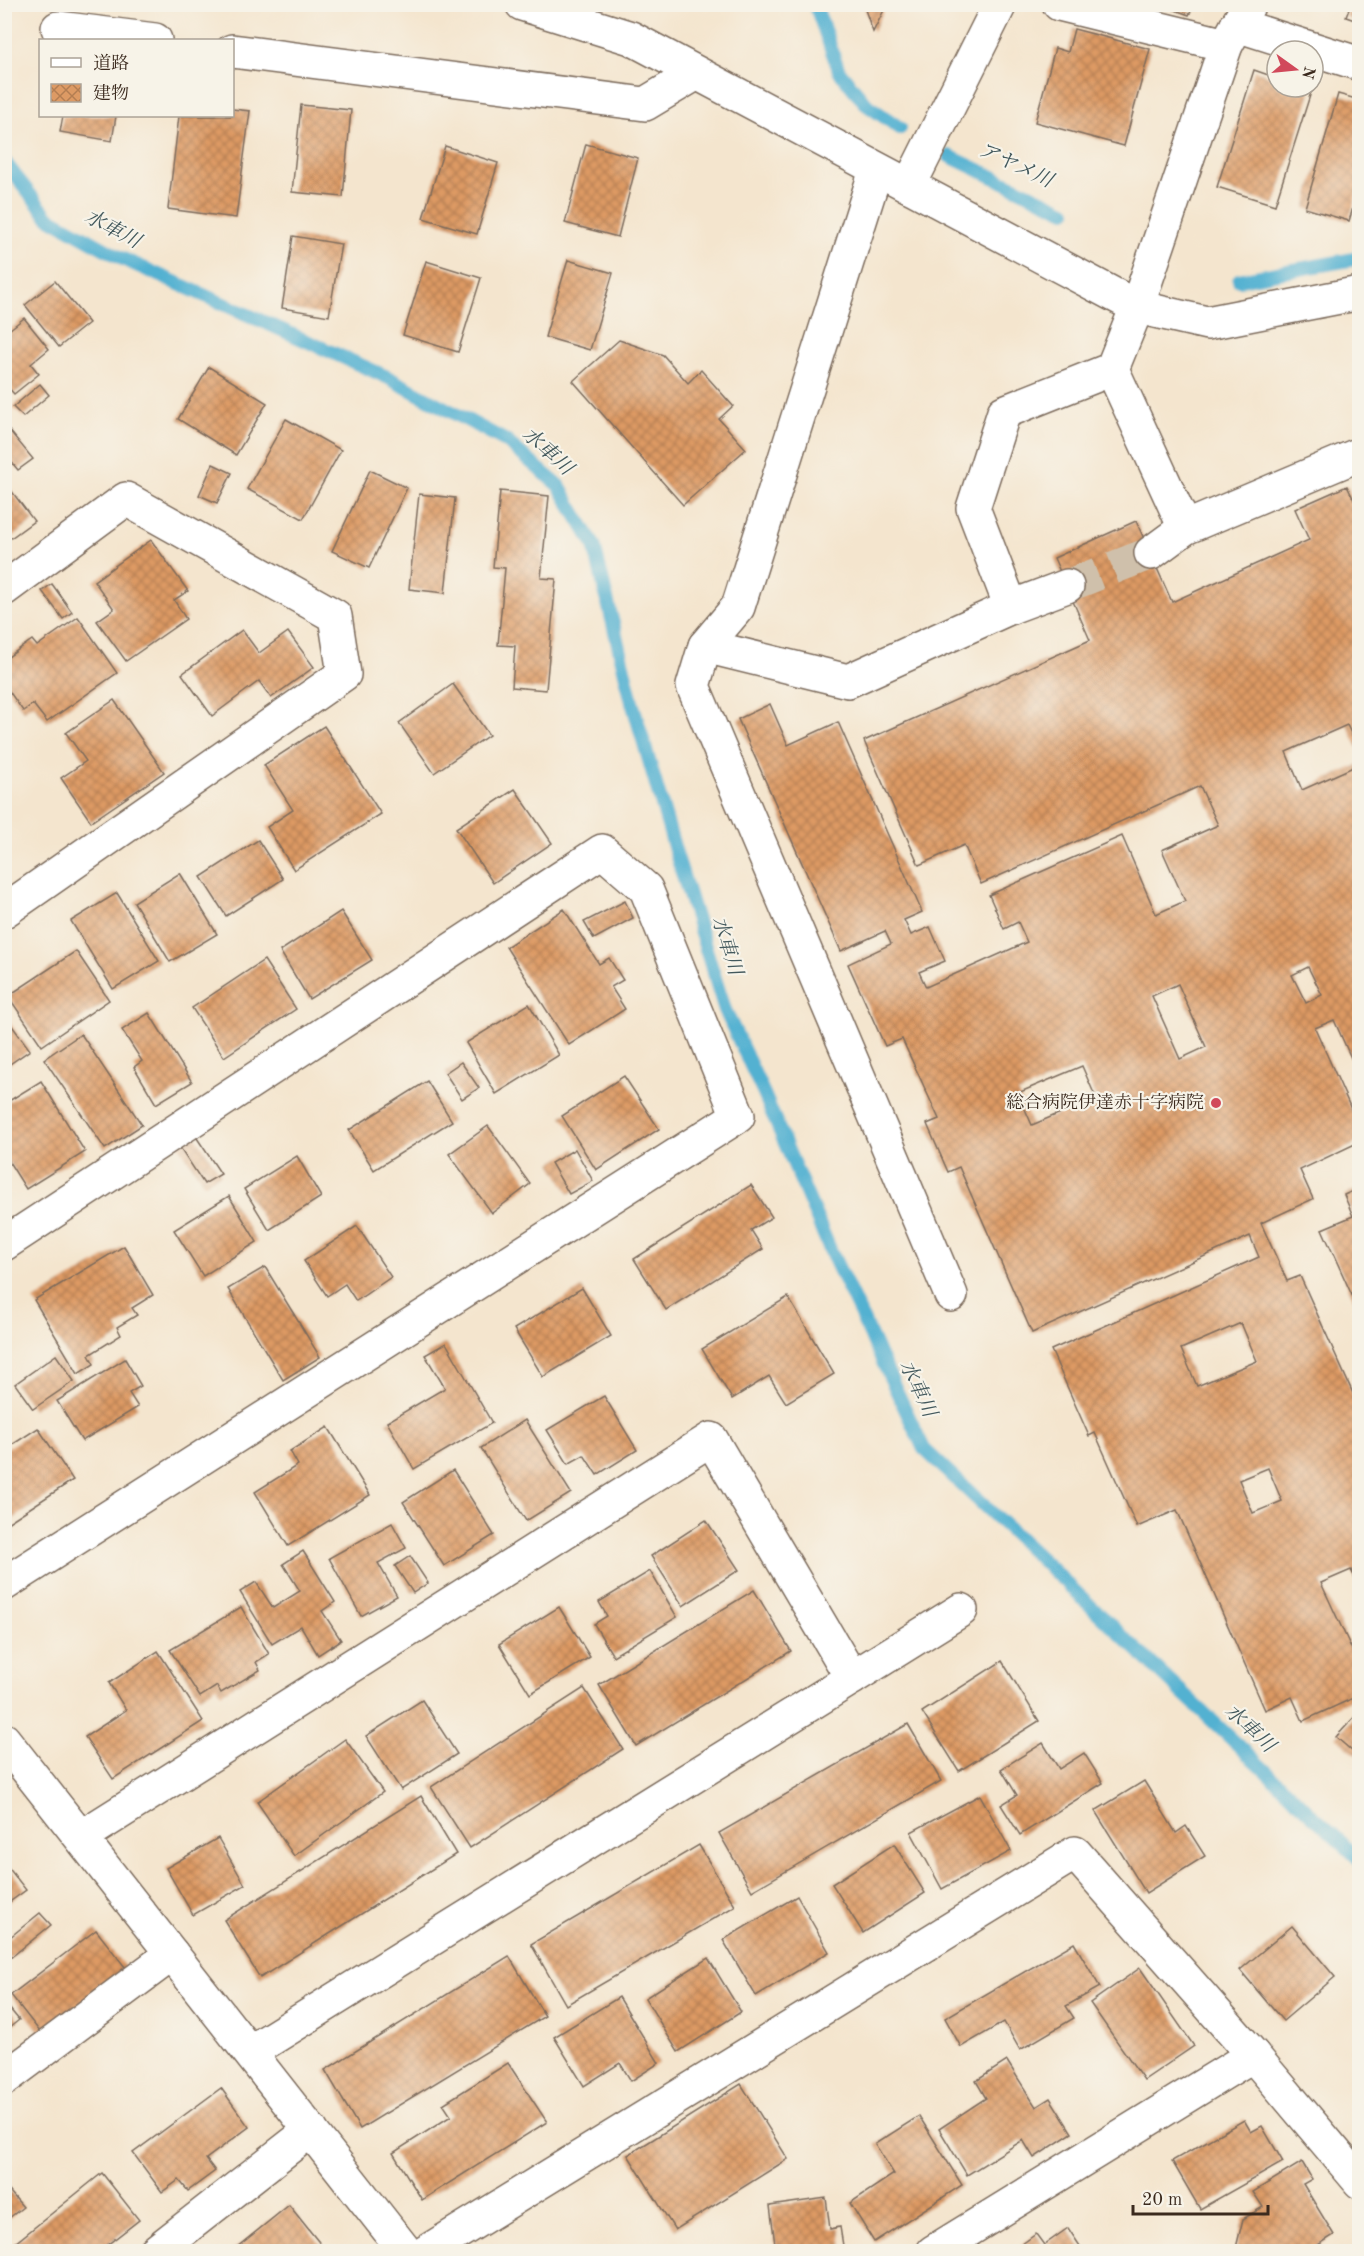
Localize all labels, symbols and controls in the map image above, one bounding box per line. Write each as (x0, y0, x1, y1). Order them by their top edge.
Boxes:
legend (39, 39, 234, 117)
north arrow (1265, 39, 1325, 99)
text: 道路 (93, 53, 129, 73)
text: N (1298, 64, 1317, 81)
text: 建物 (93, 83, 129, 103)
water label: アヤメ川 (975, 139, 1058, 193)
water label: 水車川 (81, 205, 146, 254)
water label: 水車川 (518, 423, 579, 481)
water label: 水車川 (708, 914, 747, 980)
place label: 総合病院伊達赤十字病院 (1006, 1092, 1204, 1112)
marker: 総合病院伊達赤十字病院 (1209, 1096, 1223, 1110)
water label: 水車川 (895, 1357, 941, 1422)
water label: 水車川 (1220, 1700, 1281, 1758)
scale bar (1133, 2178, 1268, 2216)
text: 20 m (1142, 2191, 1182, 2209)

